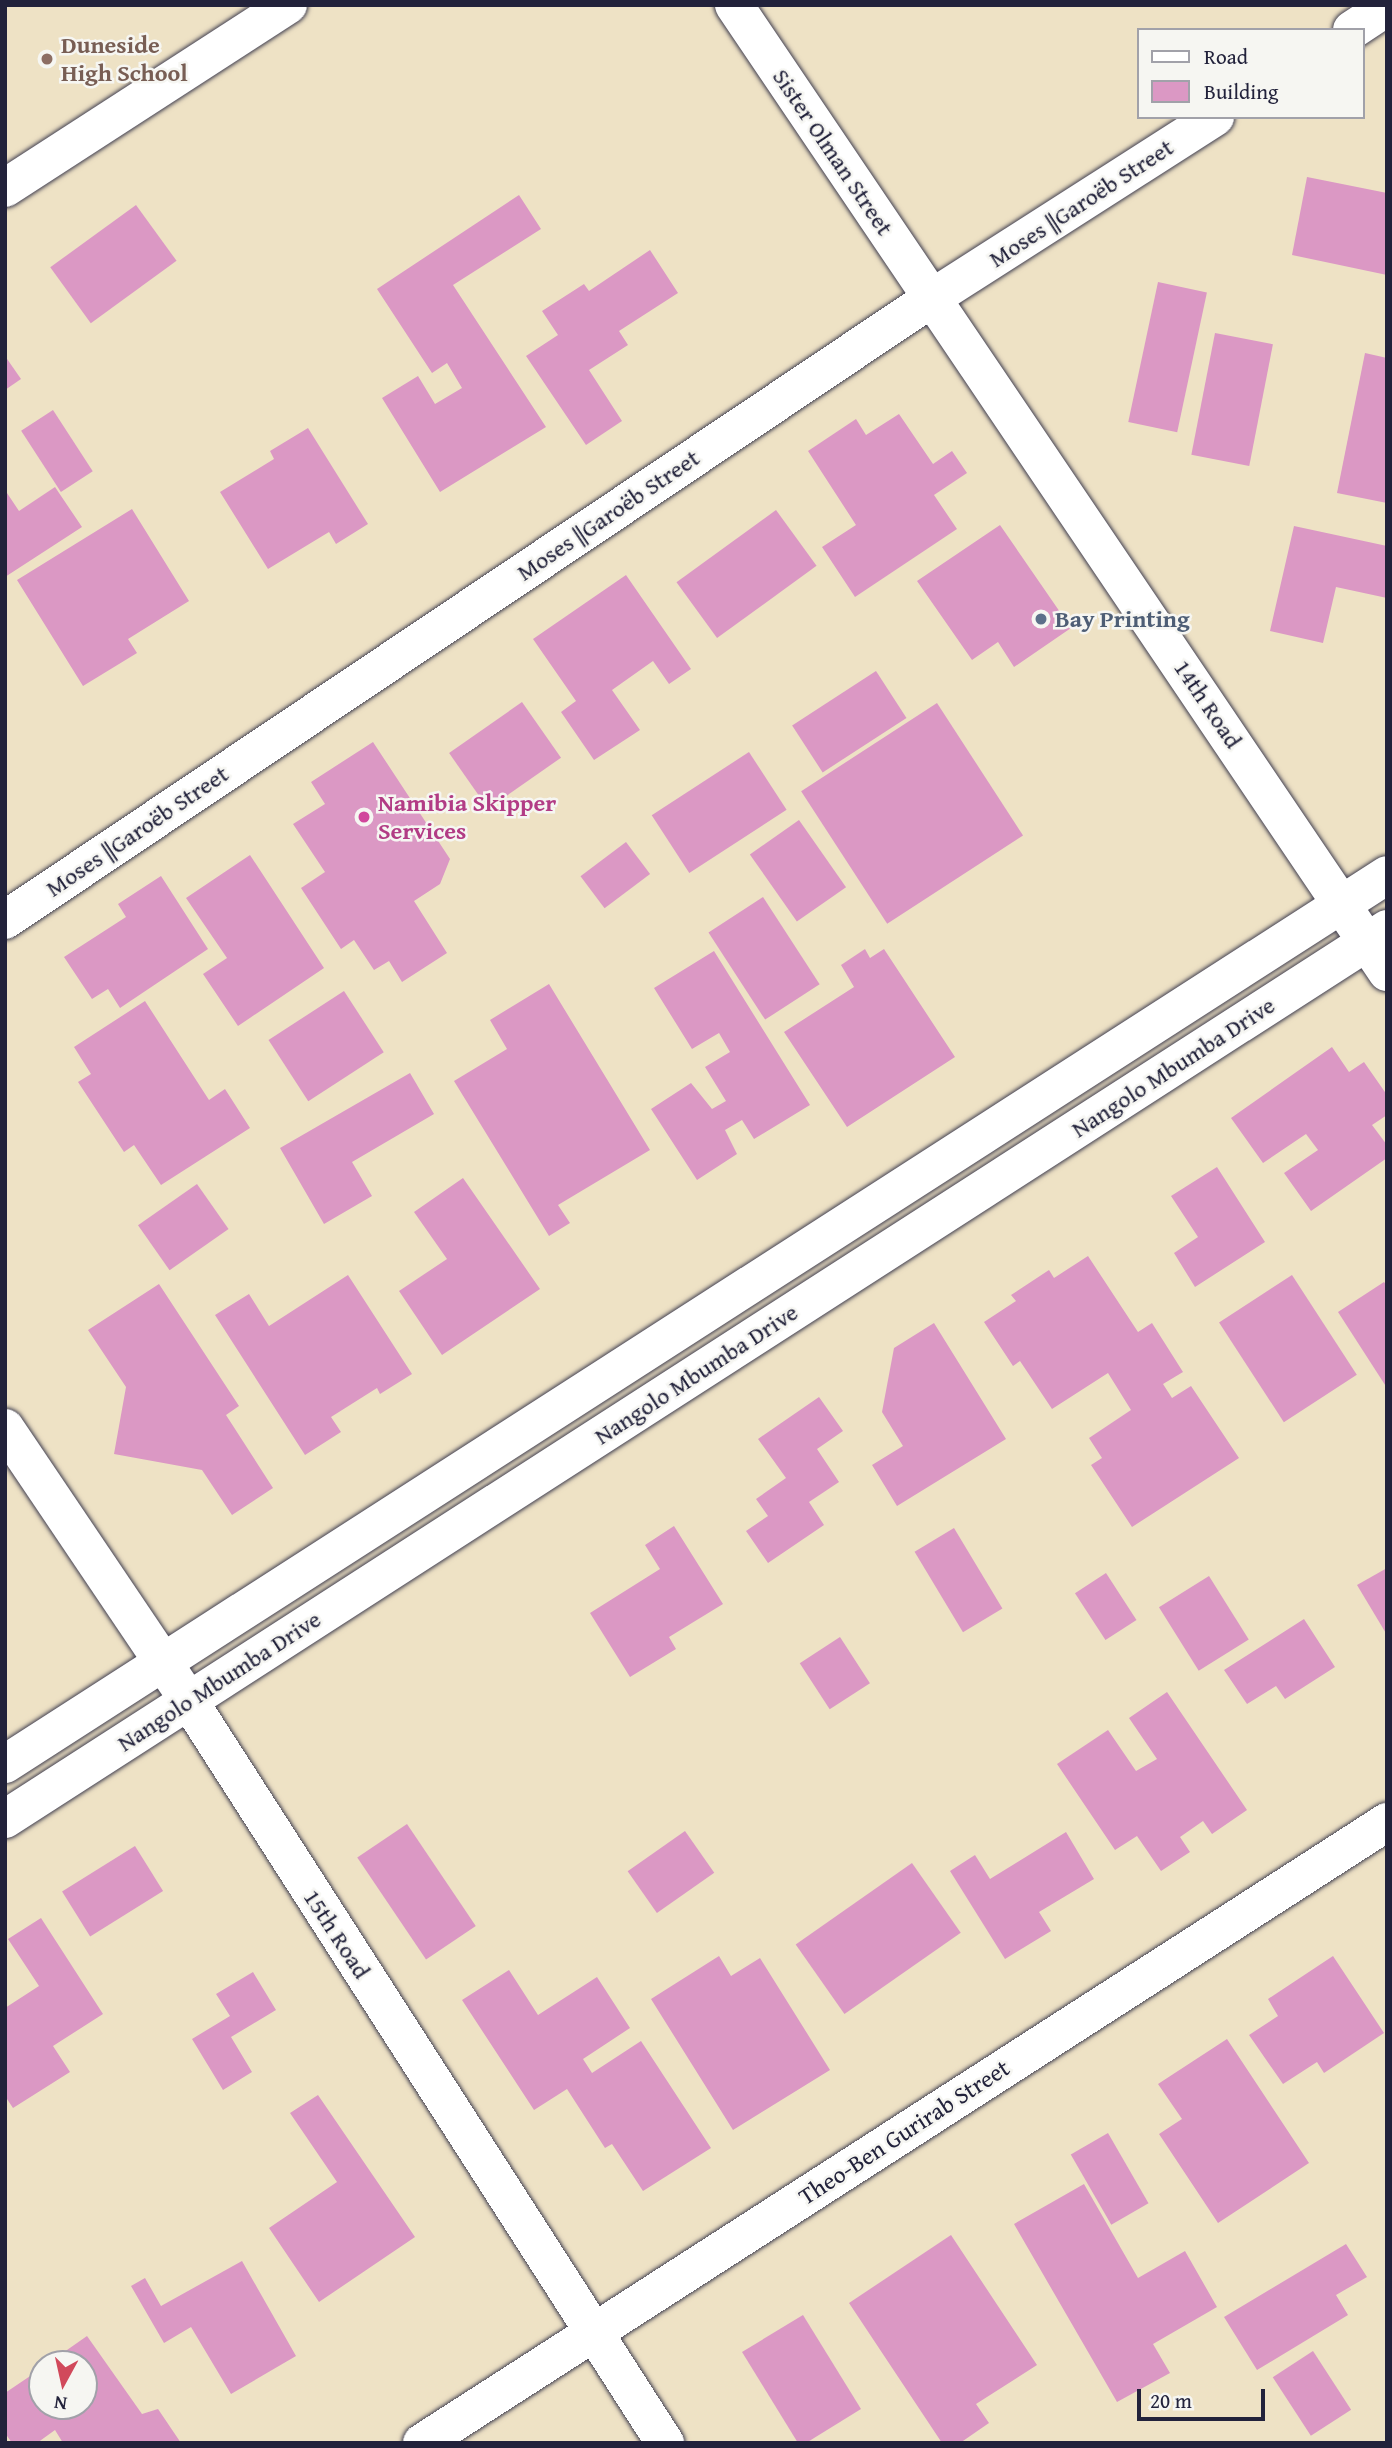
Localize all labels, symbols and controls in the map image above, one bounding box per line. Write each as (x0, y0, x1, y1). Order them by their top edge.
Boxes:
legend (1136, 28, 1364, 119)
place label: Duneside High School (61, 31, 188, 87)
text: Road (1204, 41, 1248, 72)
marker: Duneside High School (39, 51, 55, 67)
street label: Sister Olman Street (767, 63, 899, 241)
text: Building (1204, 76, 1278, 107)
street label: Moses ǁGaroëb Street (983, 133, 1179, 273)
street label: Moses ǁGaroëb Street (511, 443, 705, 587)
place label: Bay Printing (1055, 605, 1190, 633)
marker: Bay Printing (1033, 611, 1049, 627)
street label: 14th Road (1168, 654, 1248, 754)
street label: Moses ǁGaroëb Street (40, 759, 234, 903)
place label: Namibia Skipper Services (378, 789, 556, 845)
marker: Namibia Skipper Services (356, 809, 372, 825)
street label: Nangolo Mbumba Drive (1066, 991, 1280, 1143)
street label: Nangolo Mbumba Drive (589, 1298, 803, 1450)
street label: Nangolo Mbumba Drive (112, 1605, 326, 1757)
street label: 15th Road (298, 1884, 376, 1984)
street label: Theo-Ben Gurirab Street (793, 2053, 1015, 2211)
north arrow (28, 2350, 98, 2420)
scale bar (1140, 2374, 1268, 2418)
text: 20 m (1150, 2385, 1192, 2416)
text: N (52, 2389, 69, 2419)

